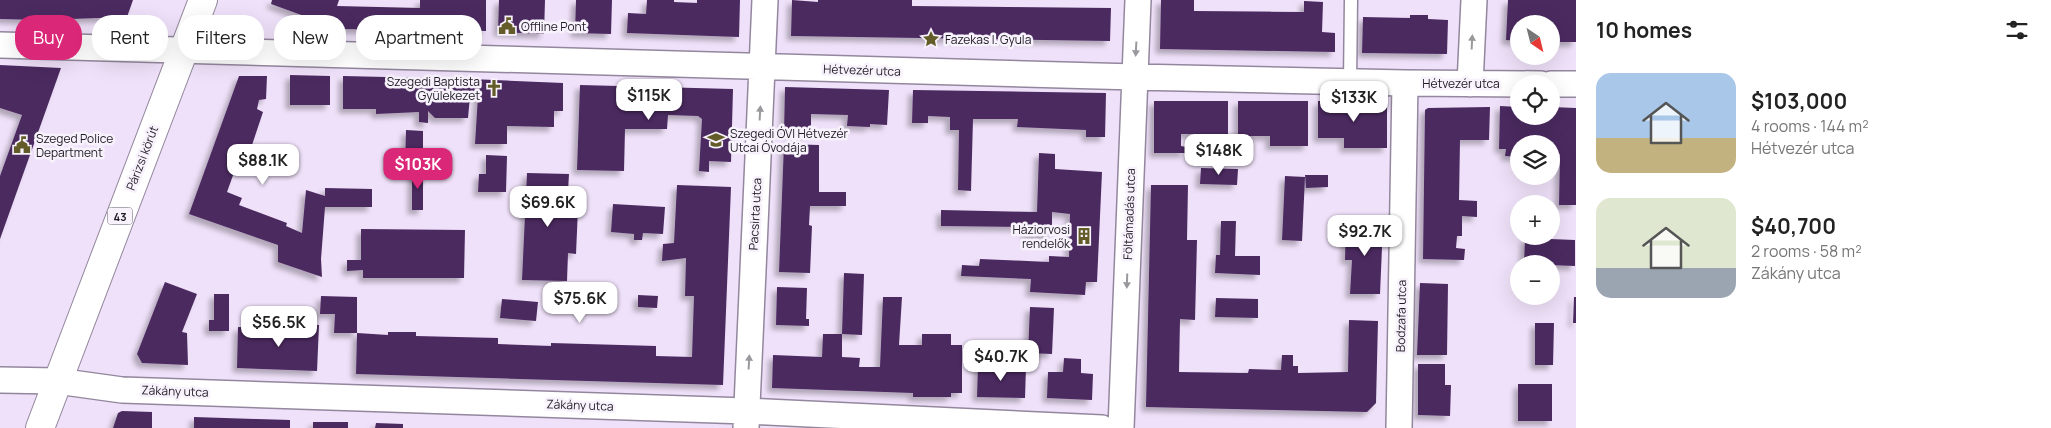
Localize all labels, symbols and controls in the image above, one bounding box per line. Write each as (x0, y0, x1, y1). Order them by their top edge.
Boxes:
chip: Buy (15, 15, 82, 60)
chip: Rent (92, 15, 168, 60)
chip: Filters (178, 15, 264, 60)
chip: New (274, 15, 346, 60)
chip: Apartment (356, 15, 482, 60)
north arrow (1510, 15, 1560, 65)
map controls (1510, 15, 1560, 305)
public building icon: Offline Pont (497, 16, 517, 36)
text: 10 homes (1596, 16, 1692, 44)
icon: filters (2003, 16, 2031, 44)
place label: Offline Pont (521, 18, 587, 35)
place icon: Fazekas I. Gyula (921, 29, 941, 49)
place label: Fazekas I. Gyula (945, 31, 1031, 48)
one-way arrow (1468, 34, 1476, 50)
one-way arrow (1131, 41, 1139, 57)
street label: Hétvezér utca (823, 60, 901, 80)
place label: Szegedi Baptista Gyülekezet (387, 73, 480, 104)
street label: Hétvezér utca (1422, 75, 1500, 92)
button: locate (1510, 75, 1560, 125)
church icon: Szegedi Baptista Gyülekezet (484, 78, 504, 98)
pin: $115K (614, 78, 684, 121)
pin: $133K (1319, 80, 1389, 123)
text: $115K (627, 84, 671, 106)
text: $133K (1331, 86, 1377, 108)
text: $103,000 (1751, 87, 1847, 115)
icon: home (1636, 93, 1696, 153)
one-way arrow (757, 104, 765, 120)
text: 4 rooms · 144 m² (1751, 115, 1869, 137)
street label: Párizsi körút (122, 123, 162, 193)
place label: Szegedi ÓVI Hétvezér Utcai Óvodája (730, 125, 848, 156)
place label: Szeged Police Department (36, 130, 113, 161)
school or university icon: Szegedi ÓVI Hétvezér Utcai Óvodája (706, 130, 726, 150)
pin: $148K (1184, 134, 1254, 176)
public building icon: Szeged Police Department (12, 135, 32, 155)
button: layers (1510, 135, 1560, 185)
text: Hétvezér utca (1751, 137, 1854, 159)
text: $148K (1196, 139, 1242, 161)
pin: $88.1K (222, 144, 304, 186)
pin: $103K (383, 148, 453, 190)
text: $88.1K (238, 149, 288, 171)
text: $103K (394, 153, 442, 175)
street label: Föltámadás utca (1119, 168, 1139, 260)
street label: Pacsirta utca (745, 177, 765, 251)
pin: $69.6K (507, 186, 589, 228)
text: $69.6K (521, 191, 575, 213)
button: + (1510, 195, 1560, 245)
road number: 43 (108, 208, 132, 225)
text: $40,700 (1751, 212, 1836, 240)
pin: $92.7K (1324, 214, 1406, 257)
icon: home (1636, 218, 1696, 278)
text: $92.7K (1338, 220, 1392, 242)
place label: Háziorvosi rendelők (1013, 221, 1071, 252)
building icon: Háziorvosi rendelők (1074, 226, 1094, 246)
text: 2 rooms · 58 m² (1751, 240, 1862, 262)
button: − (1510, 255, 1560, 305)
text: Zákány utca (1751, 262, 1841, 284)
one-way arrow (1122, 273, 1130, 289)
street label: Bodzafa utca (1392, 280, 1410, 352)
pin: $75.6K (539, 282, 621, 324)
text: $75.6K (553, 287, 607, 309)
pin: $56.5K (238, 306, 320, 348)
text: $56.5K (252, 311, 306, 333)
pin: $40.7K (960, 340, 1042, 382)
text: $40.7K (974, 345, 1028, 367)
one-way arrow (745, 354, 753, 370)
street label: Zákány utca (141, 381, 209, 401)
street label: Zákány utca (546, 395, 614, 415)

